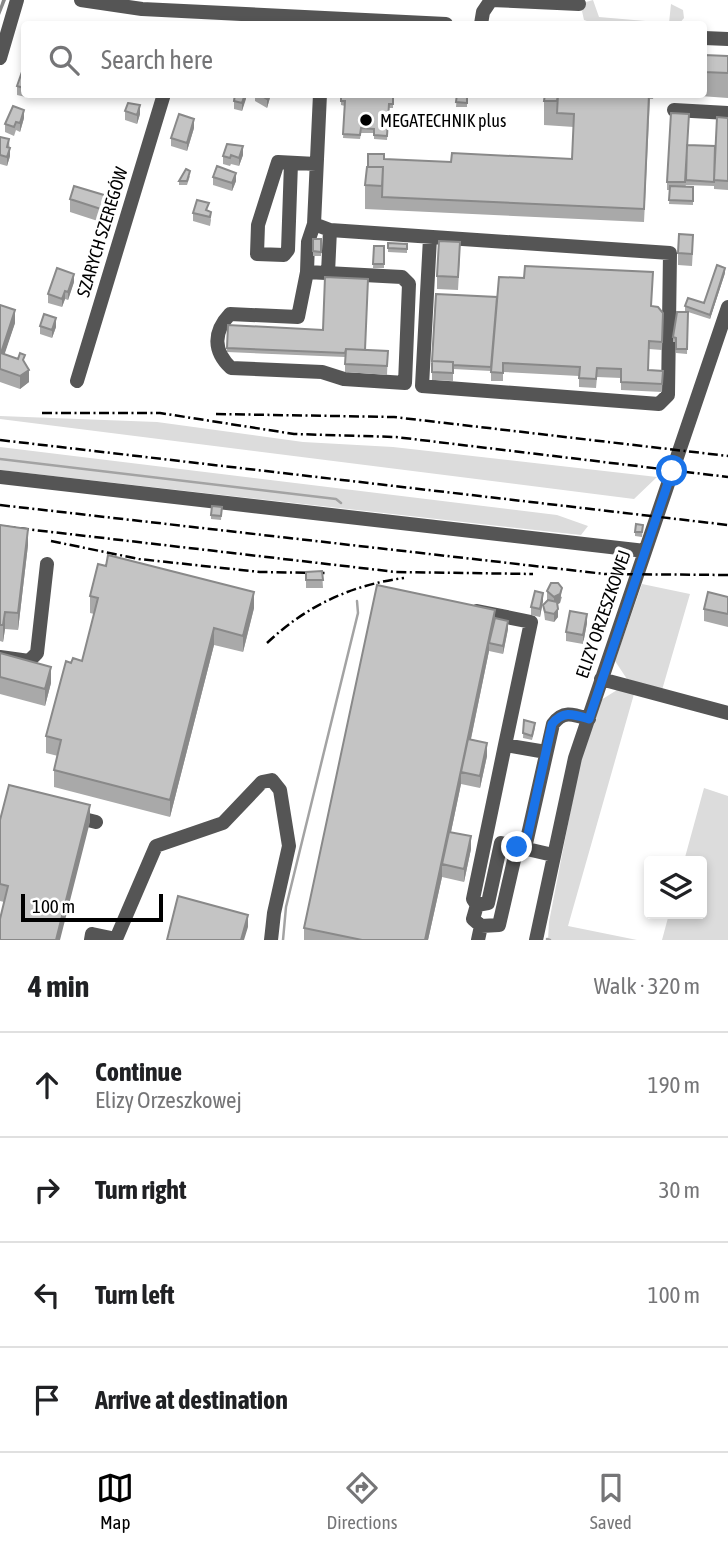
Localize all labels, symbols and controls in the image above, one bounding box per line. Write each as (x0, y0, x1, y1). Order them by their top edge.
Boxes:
search box (21, 21, 707, 98)
icon: search (45, 41, 83, 79)
text: Search here (101, 45, 213, 75)
place label: MEGATECHNIK plus (380, 110, 506, 131)
marker: MEGATECHNIK plus (358, 112, 374, 128)
street label: SZARYCH SZEREGÓW (72, 165, 132, 299)
route start (656, 455, 687, 486)
street label: ELIZY ORZESZKOWEJ (571, 547, 635, 681)
route end (501, 831, 532, 862)
map controls (644, 856, 707, 919)
button: layers (644, 856, 707, 919)
scale bar (21, 891, 163, 923)
text: 100 m (32, 895, 75, 917)
text: 4 min (28, 969, 89, 1003)
text: Walk · 320 m (594, 973, 700, 999)
text: Continue (95, 1057, 182, 1087)
icon: ahead (28, 1066, 66, 1104)
text: 190 m (648, 1072, 700, 1098)
text: Elizy Orzeszkowej (95, 1087, 242, 1113)
icon: right (28, 1171, 66, 1209)
text: Turn right (95, 1175, 186, 1205)
text: 30 m (659, 1177, 700, 1203)
icon: left (28, 1276, 66, 1314)
text: Turn left (95, 1280, 175, 1310)
text: 100 m (648, 1282, 700, 1308)
icon: arrive (28, 1381, 66, 1419)
text: Arrive at destination (95, 1385, 288, 1415)
tab: Map (96, 1469, 134, 1533)
tab: Directions (327, 1469, 397, 1533)
tab: Saved (590, 1469, 632, 1533)

